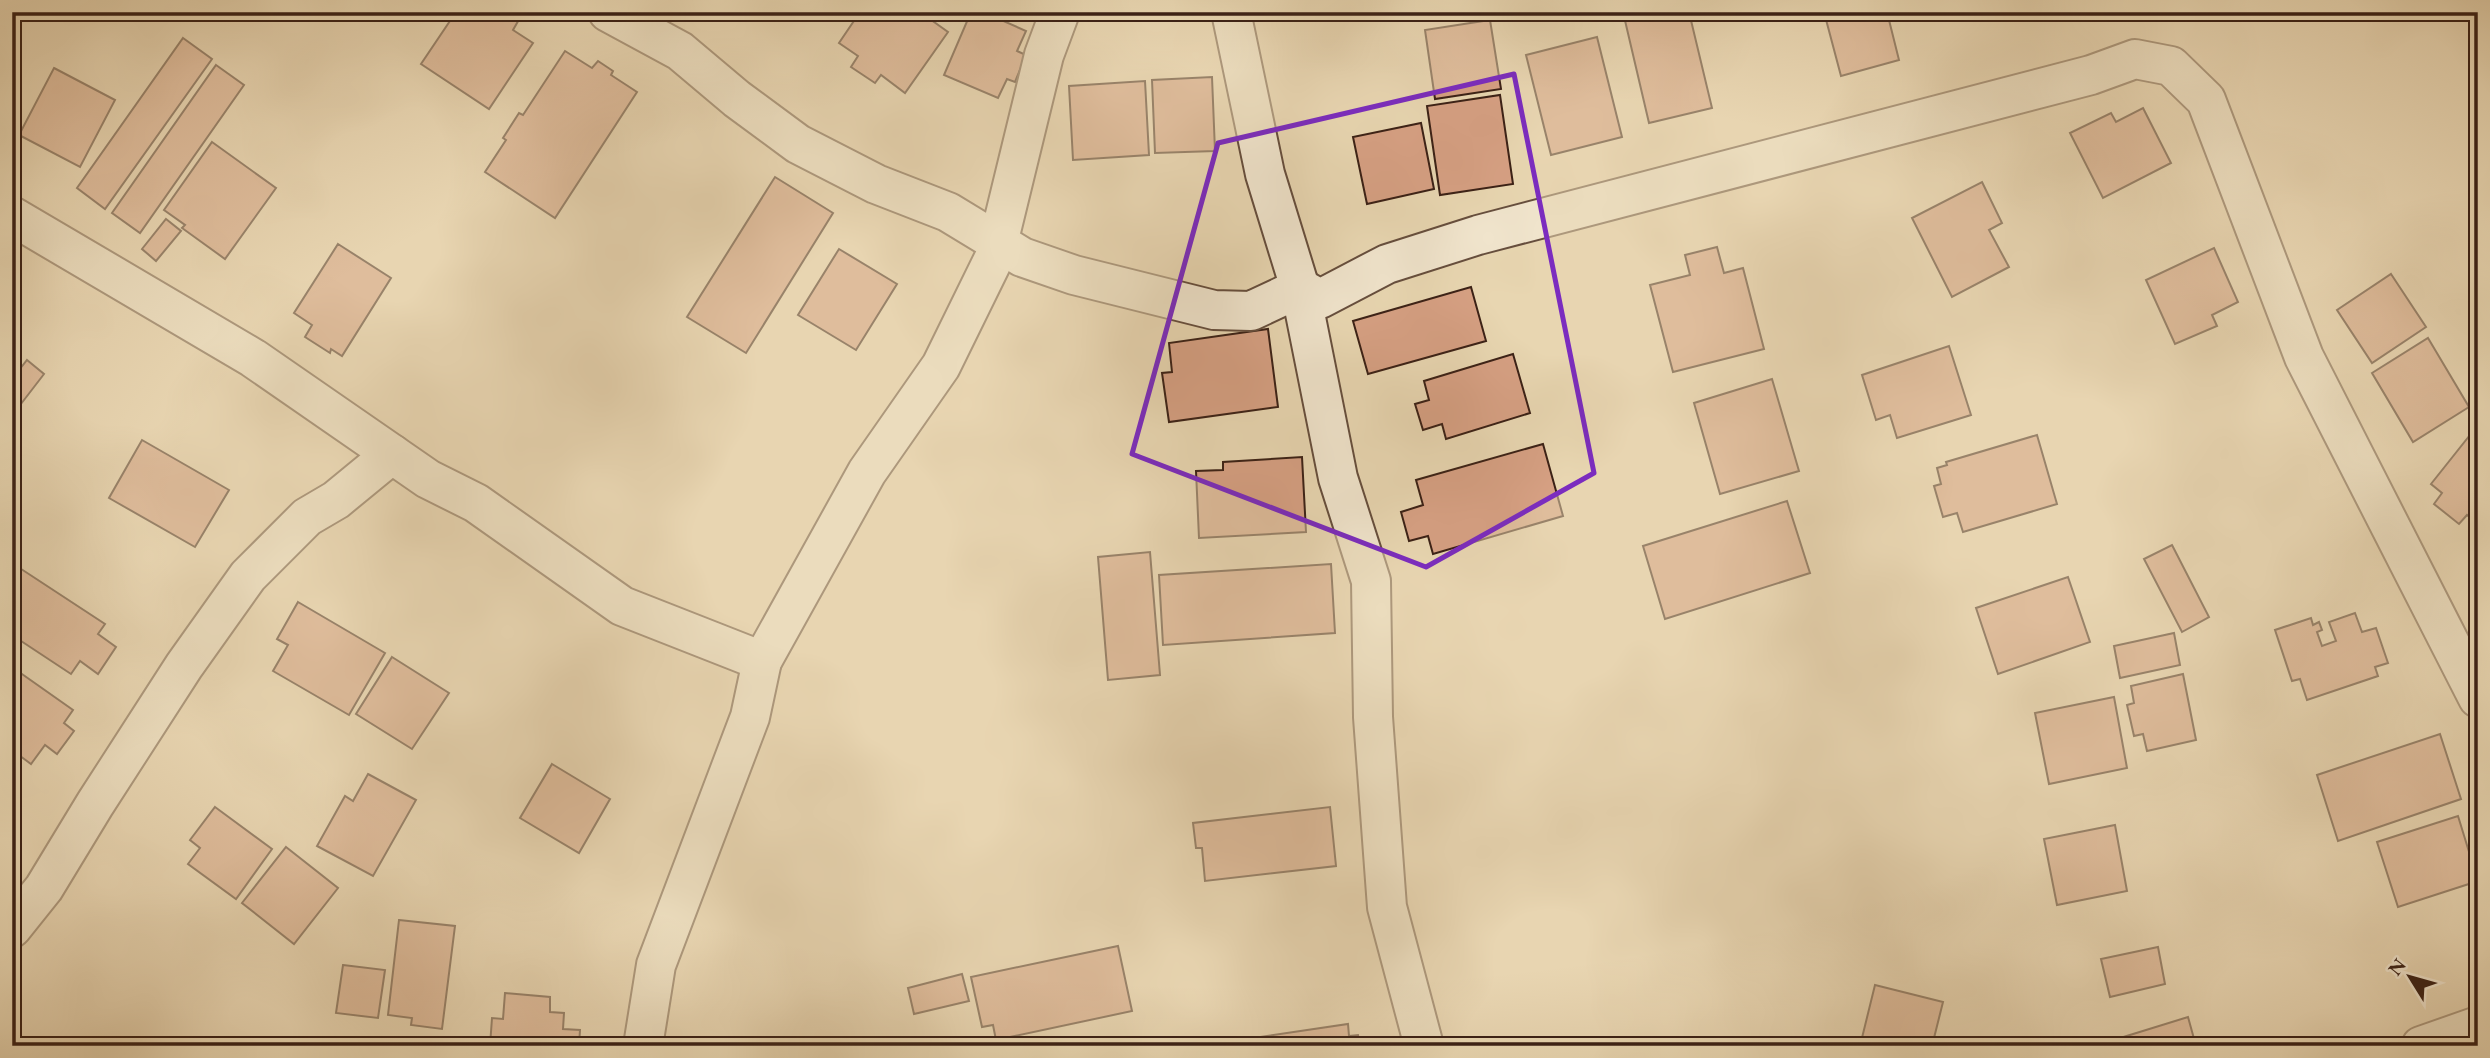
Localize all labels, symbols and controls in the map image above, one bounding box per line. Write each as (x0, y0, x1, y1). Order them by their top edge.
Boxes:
north arrow (2374, 942, 2444, 1012)
text: N (2382, 953, 2412, 981)

